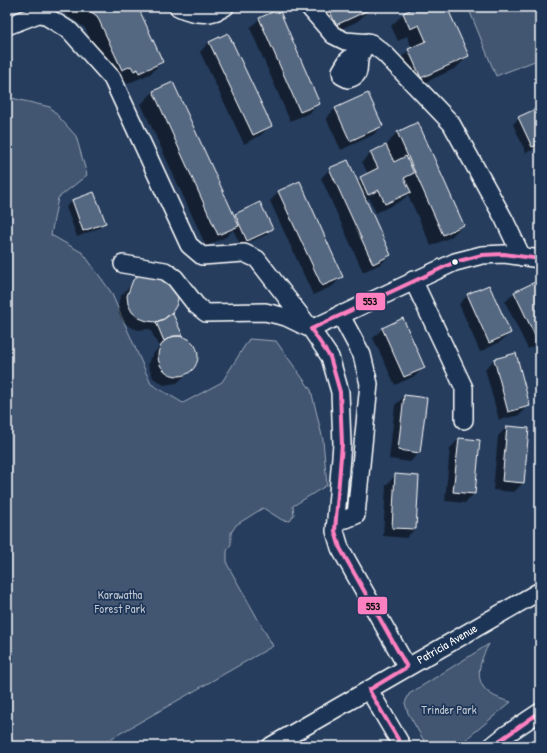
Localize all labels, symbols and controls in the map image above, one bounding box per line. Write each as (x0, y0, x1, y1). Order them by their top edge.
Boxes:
unlabelled marker (450, 257, 460, 267)
line badge: 553 (355, 292, 386, 311)
text: 553 (363, 294, 377, 308)
park label: Karawatha Forest Park (94, 586, 145, 617)
line badge: 553 (357, 596, 388, 615)
text: 553 (366, 599, 380, 613)
street label: Patricia Avenue (413, 619, 480, 668)
park label: Trinder Park (421, 701, 477, 718)

